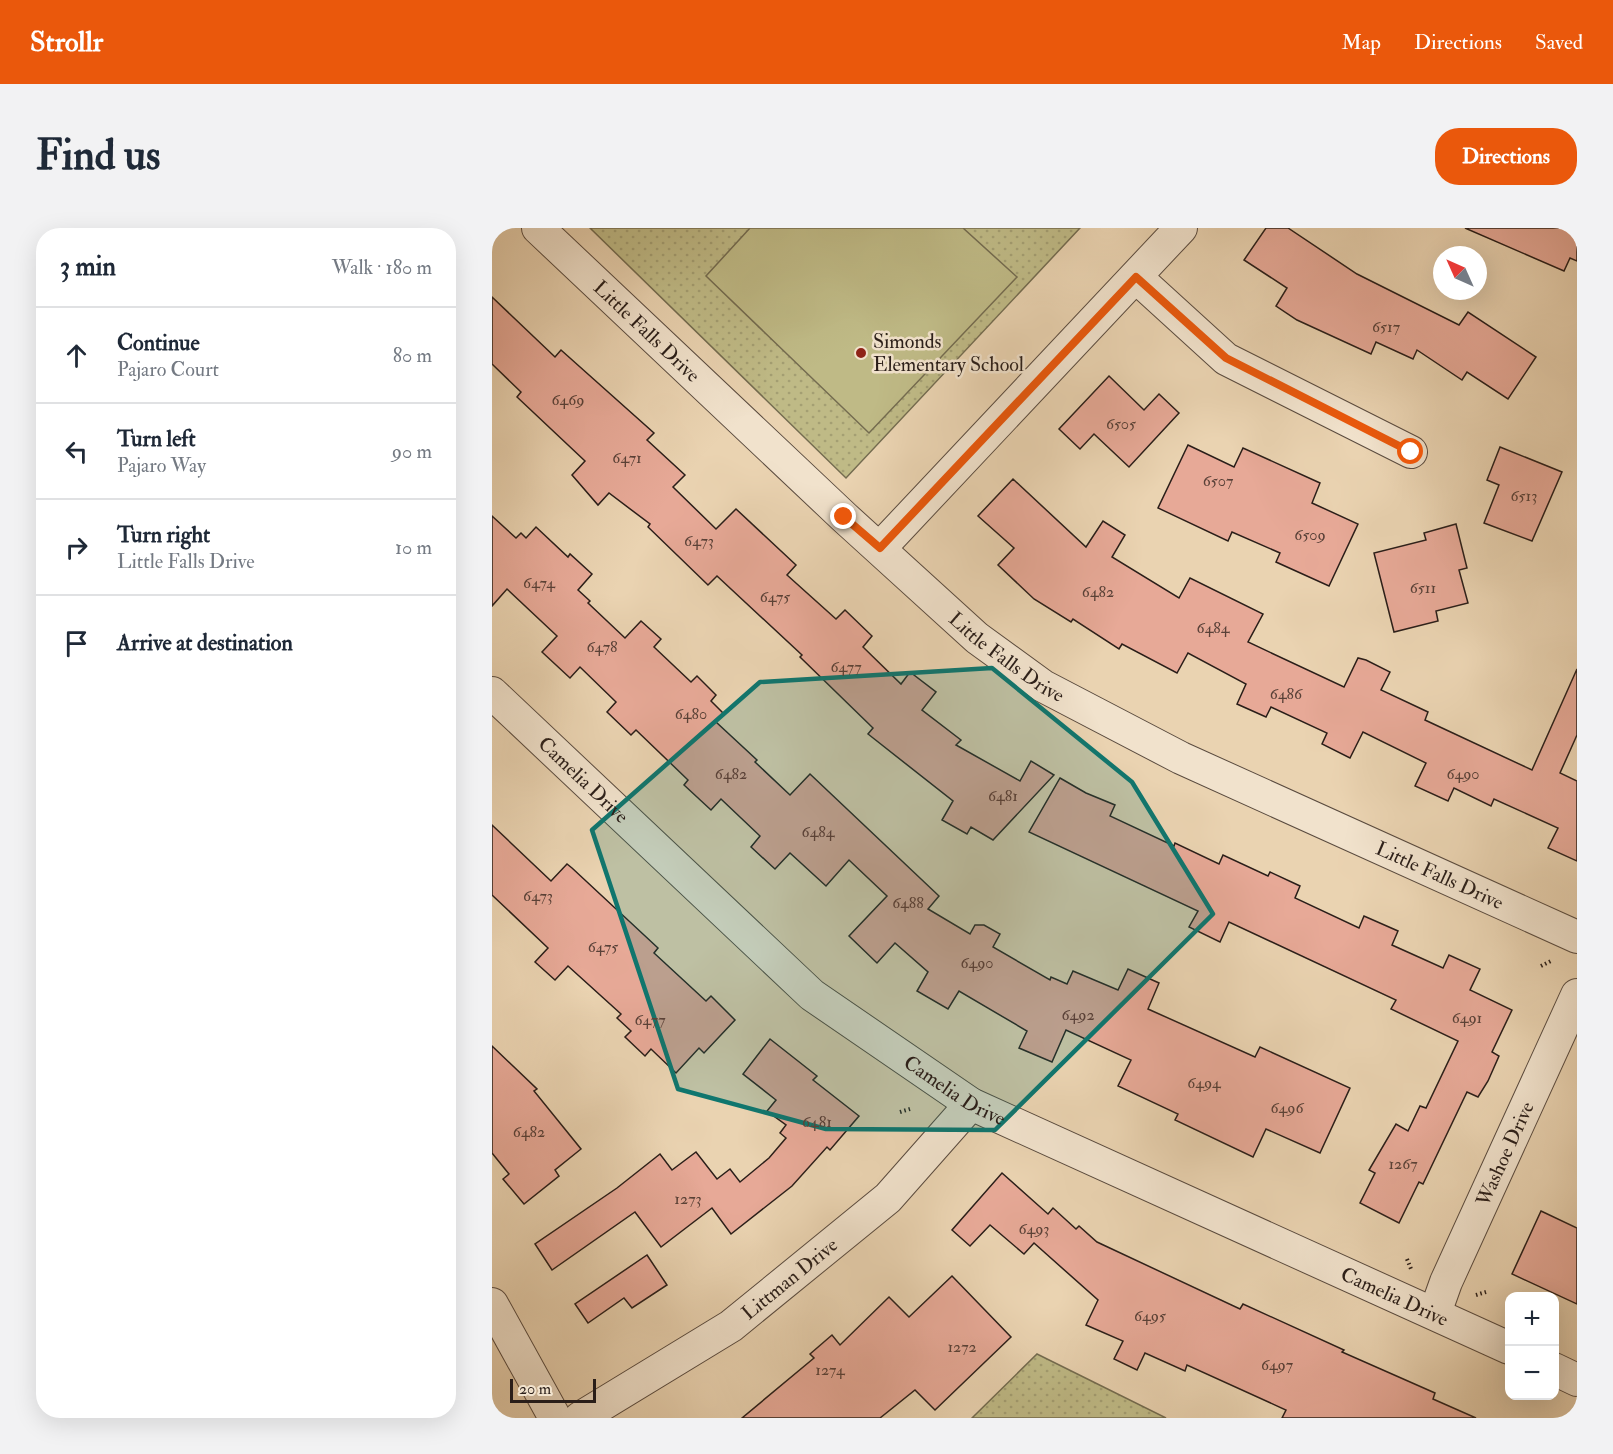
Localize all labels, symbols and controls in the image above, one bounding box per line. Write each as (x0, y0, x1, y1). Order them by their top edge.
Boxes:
text: Strollr (30, 25, 103, 60)
text: Map (1341, 29, 1381, 56)
text: Directions (1414, 29, 1502, 56)
text: Saved (1535, 29, 1583, 56)
button: Directions (1435, 128, 1577, 185)
text: Find us (36, 130, 160, 182)
north arrow (1433, 246, 1487, 300)
text: 3 min (60, 251, 116, 283)
text: Walk · 180 m (332, 255, 432, 280)
street label: Little Falls Drive (588, 275, 705, 388)
house number: 6517 (1372, 317, 1401, 337)
text: Continue (117, 329, 200, 357)
place label: Simonds Elementary School (873, 329, 1024, 377)
icon: ahead (60, 339, 93, 372)
text: 80 m (393, 343, 432, 368)
marker: Simonds Elementary School (854, 346, 868, 360)
text: Pajaro Court (117, 357, 219, 382)
house number: 6469 (552, 390, 584, 410)
house number: 6505 (1106, 414, 1136, 434)
text: Turn left (117, 425, 196, 453)
icon: left (60, 435, 93, 468)
route start (1397, 438, 1423, 464)
text: 90 m (392, 439, 432, 464)
house number: 6471 (612, 448, 642, 468)
text: Pajaro Way (117, 453, 206, 478)
house number: 6507 (1203, 471, 1234, 491)
house number: 6513 (1511, 486, 1537, 506)
route end (830, 503, 856, 529)
text: Turn right (117, 521, 210, 549)
house number: 6509 (1294, 525, 1326, 545)
icon: right (60, 531, 93, 564)
house number: 6473 (684, 531, 714, 551)
text: 10 m (395, 535, 432, 560)
text: Little Falls Drive (117, 549, 255, 574)
house number: 6474 (523, 573, 556, 593)
house number: 6511 (1410, 578, 1436, 598)
house number: 6482 (1082, 582, 1114, 602)
house number: 6475 (760, 587, 790, 607)
street label: Little Falls Drive (943, 607, 1069, 708)
house number: 6484 (1197, 618, 1231, 638)
icon: arrive (60, 627, 93, 660)
text: Arrive at destination (117, 629, 293, 657)
house number: 6478 (586, 637, 618, 657)
house number: 6477 (830, 657, 862, 677)
house number: 6486 (1270, 684, 1303, 704)
house number: 6480 (675, 704, 707, 724)
street label: Camelia Drive (533, 731, 634, 829)
house number: 6482 (715, 764, 747, 784)
house number: 6490 (1446, 764, 1480, 784)
house number: 6481 (988, 786, 1018, 806)
house number: 6484 (802, 822, 836, 842)
street label: Little Falls Drive (1372, 836, 1508, 915)
house number: 6473 (523, 886, 553, 906)
house number: 6488 (892, 893, 924, 913)
house number: 6475 (588, 937, 618, 957)
house number: 6490 (960, 953, 994, 973)
house number: 6492 (1062, 1005, 1095, 1025)
house number: 6491 (1452, 1008, 1482, 1028)
house number: 6477 (634, 1010, 666, 1030)
street label: Camelia Drive (899, 1050, 1010, 1131)
house number: 6494 (1187, 1073, 1222, 1093)
house number: 6496 (1271, 1098, 1304, 1118)
street label: Washoe Drive (1470, 1098, 1540, 1211)
house number: 6481 (802, 1112, 832, 1132)
house number: 6482 (513, 1122, 545, 1142)
house number: 1267 (1388, 1154, 1418, 1174)
house number: 1273 (674, 1189, 702, 1209)
house number: 6493 (1018, 1219, 1050, 1239)
street label: Littman Drive (736, 1232, 843, 1325)
street label: Camelia Drive (1337, 1261, 1452, 1332)
map controls (1505, 1292, 1559, 1400)
button: + (1505, 1292, 1559, 1346)
house number: 6495 (1134, 1306, 1166, 1326)
house number: 1272 (947, 1337, 977, 1357)
button: − (1505, 1346, 1559, 1400)
house number: 6497 (1261, 1355, 1294, 1375)
house number: 1274 (815, 1360, 846, 1380)
scale bar (510, 1376, 596, 1404)
text: 20 m (519, 1379, 551, 1399)

